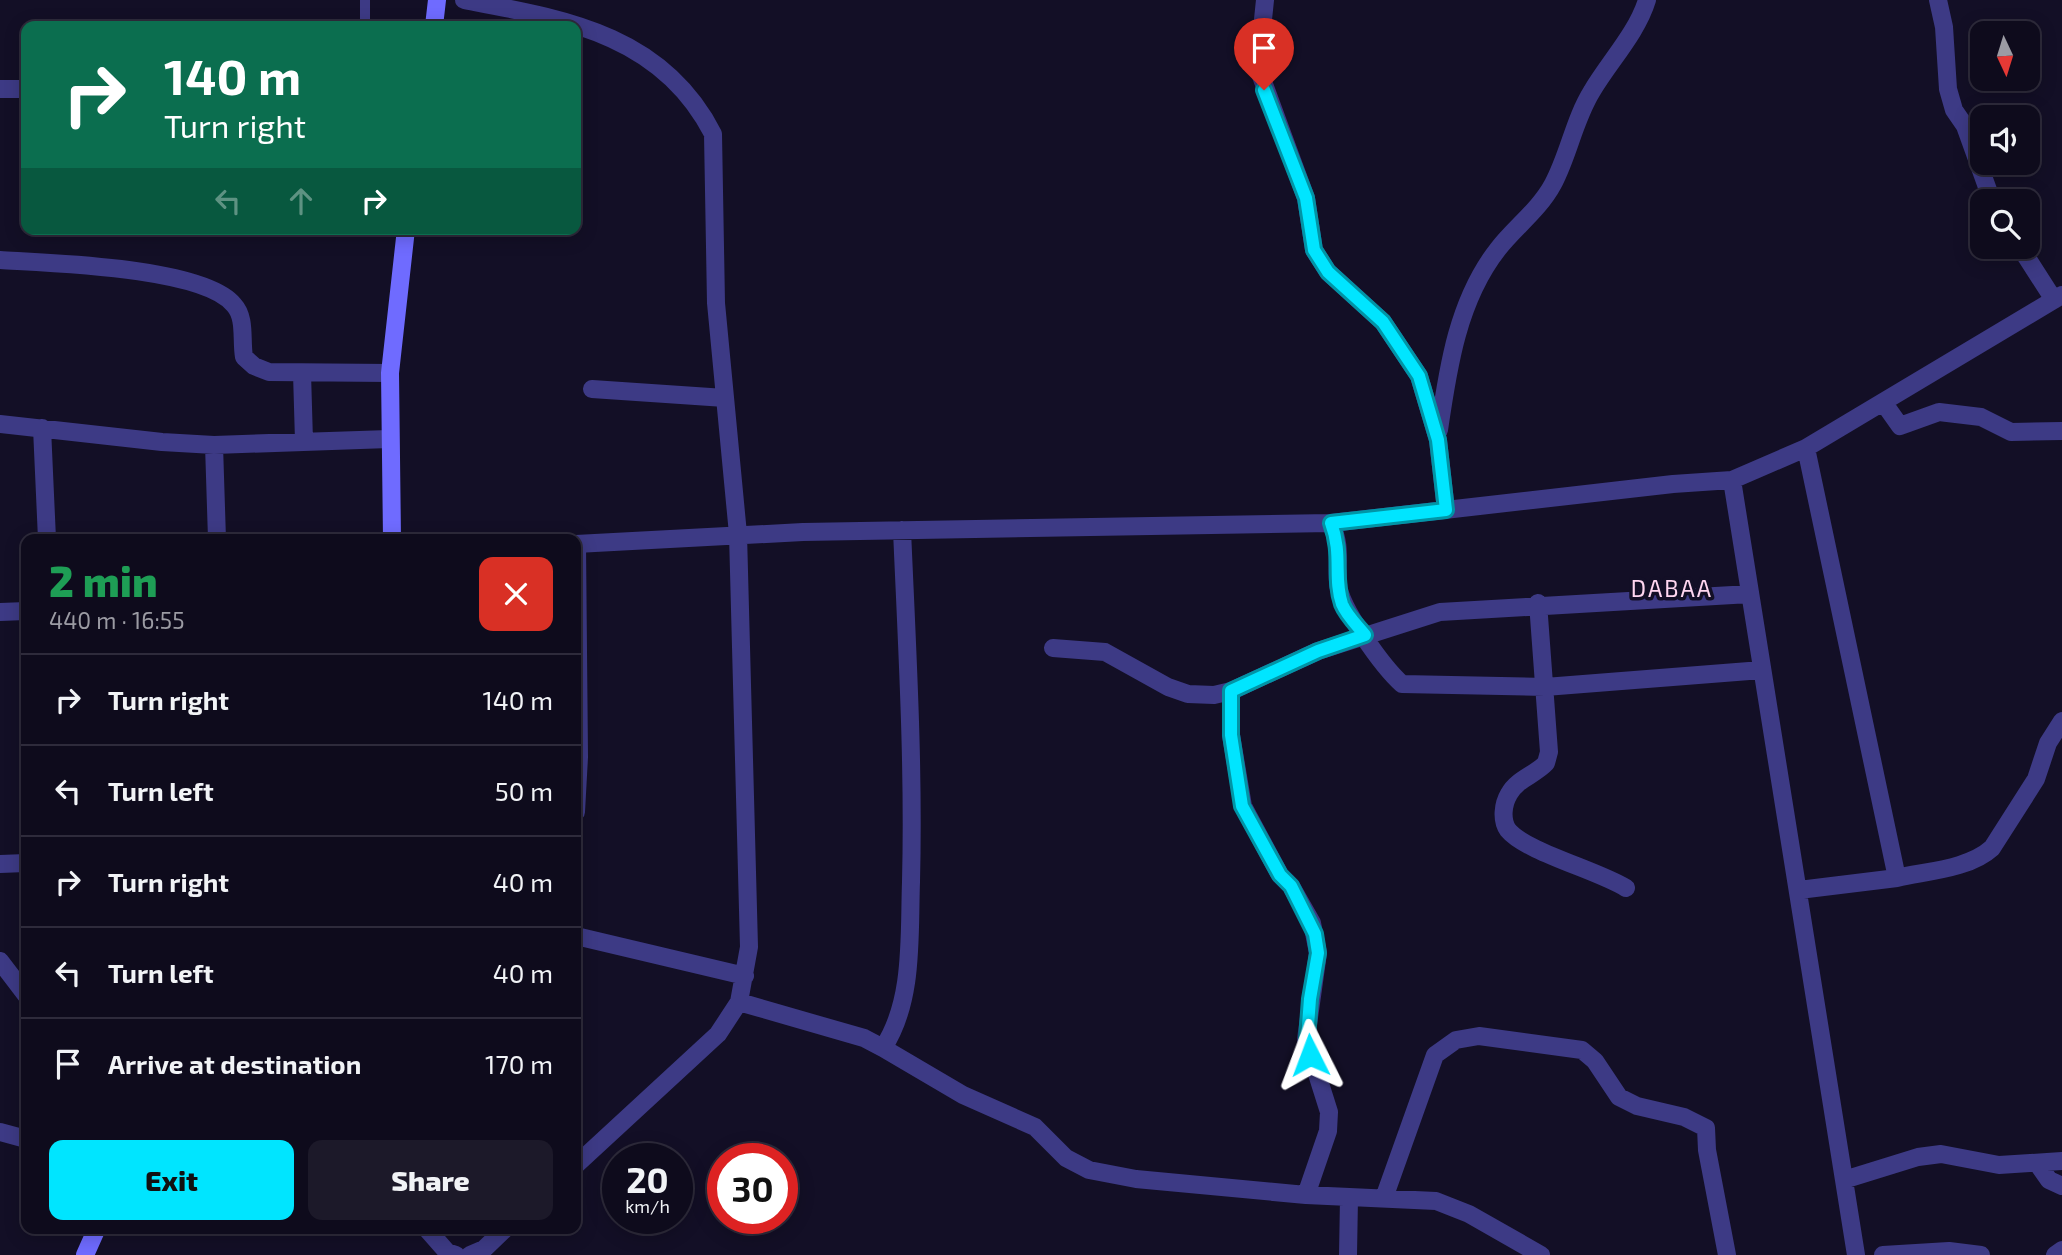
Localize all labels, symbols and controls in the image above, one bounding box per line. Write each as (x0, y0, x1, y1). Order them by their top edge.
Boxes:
pin (1234, 18, 1294, 90)
north arrow (1970, 21, 2040, 91)
map controls (1970, 21, 2040, 259)
icon: arrive (1245, 29, 1283, 67)
text: 140 m (164, 46, 301, 105)
icon: right (49, 49, 140, 140)
button: sound (1970, 105, 2040, 175)
text: Turn right (164, 106, 306, 144)
icon: left (209, 182, 247, 220)
icon: ahead (282, 182, 320, 220)
icon: right (355, 182, 393, 220)
button: search (1970, 189, 2040, 259)
text: 2 min (49, 555, 158, 605)
button: close (479, 557, 553, 631)
district label: DABAA (1631, 574, 1713, 602)
text: 440 m · 16:55 (49, 606, 185, 634)
icon: right (49, 681, 87, 719)
text: Turn right (108, 684, 229, 715)
text: 140 m (482, 684, 553, 715)
icon: left (49, 772, 87, 810)
text: Turn left (108, 775, 214, 806)
text: 50 m (495, 775, 553, 806)
icon: right (49, 863, 87, 901)
text: Turn right (108, 866, 229, 897)
text: 40 m (493, 866, 553, 897)
icon: left (49, 954, 87, 992)
text: Turn left (108, 957, 214, 988)
text: 40 m (493, 957, 553, 988)
position arrow (1273, 1018, 1347, 1092)
icon: arrive (49, 1045, 87, 1083)
text: Arrive at destination (108, 1048, 361, 1079)
text: 170 m (485, 1048, 553, 1079)
button: Exit (49, 1140, 294, 1220)
button: Share (308, 1140, 553, 1220)
speed limit sign: 30 (707, 1143, 798, 1234)
text: 20 (626, 1158, 669, 1200)
text: km/h (625, 1195, 670, 1217)

